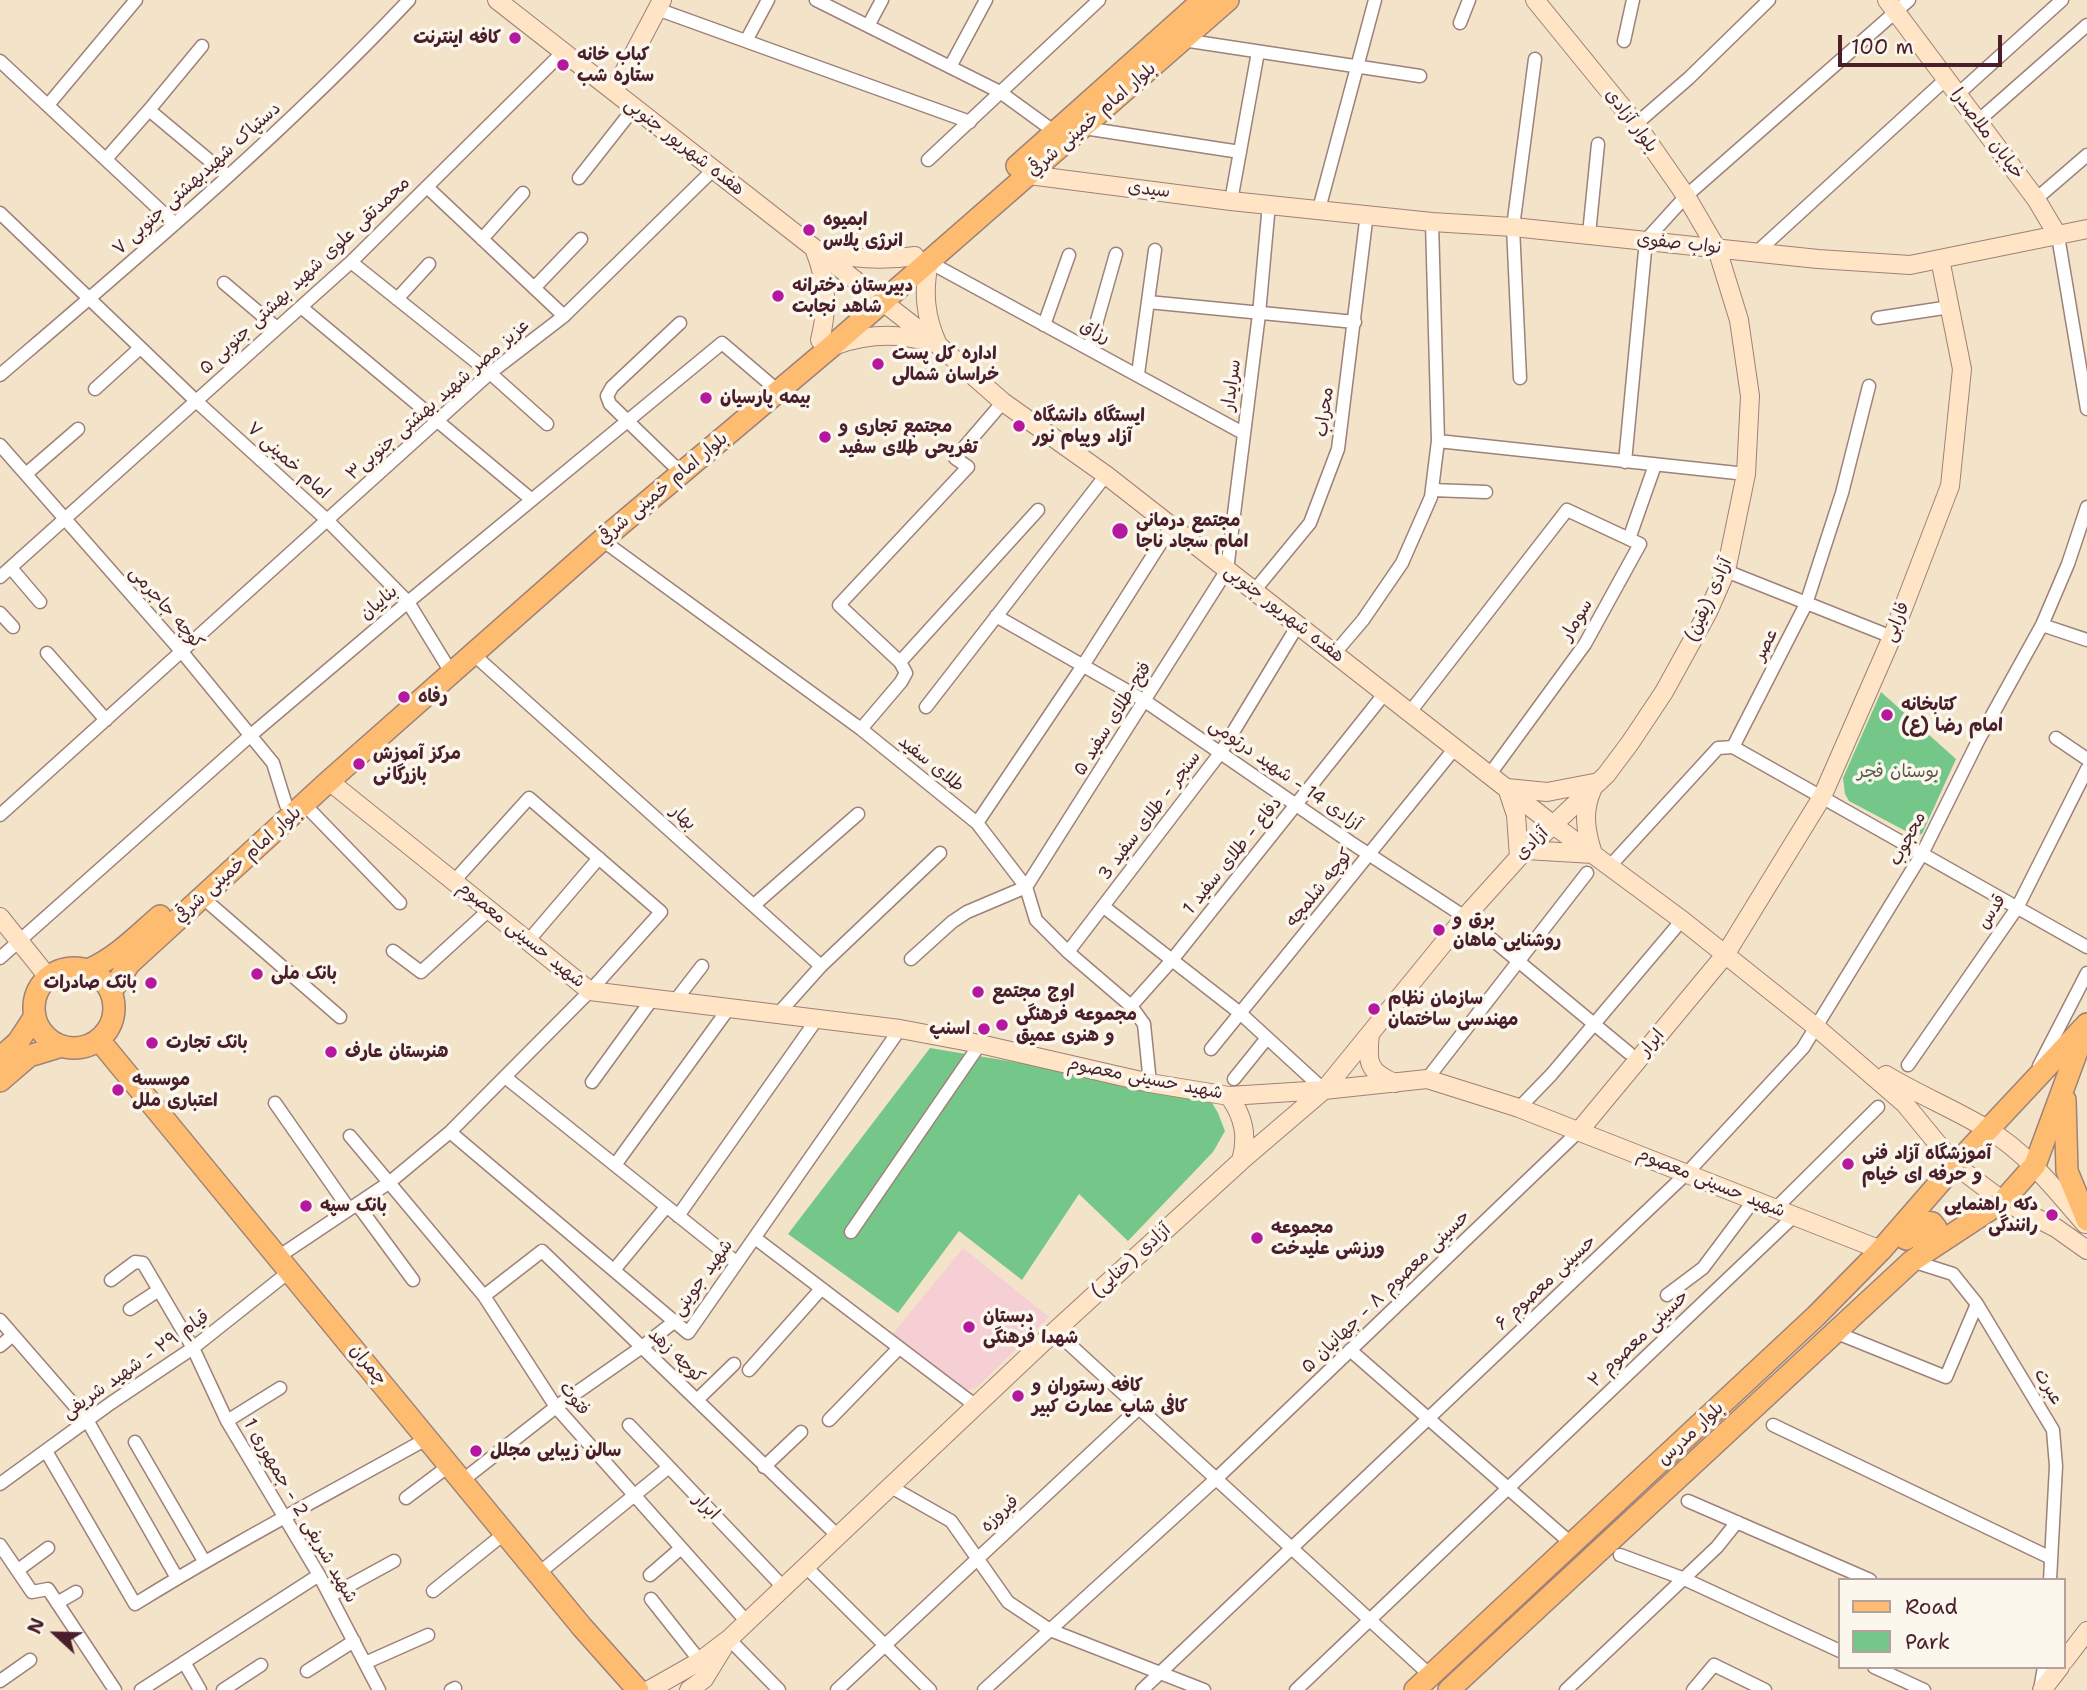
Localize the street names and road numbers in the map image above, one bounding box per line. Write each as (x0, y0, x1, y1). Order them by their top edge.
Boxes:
street label: بلوار امام خمینی شرقي (1023, 58, 1161, 182)
street label: خیابان ملاصدرا (1946, 84, 2028, 184)
street label: بلوار آزادی (1600, 85, 1662, 157)
street label: هفده شهریور جنوبی (620, 93, 748, 201)
street label: دستپاک شهیدبهشتی جنوبی ۷ (109, 98, 285, 260)
street label: محمدتقی علوی شهید بهشتی جنوبی ۵ (195, 172, 415, 380)
street label: سیدی (1126, 177, 1172, 203)
street label: نواب صفوی (1636, 229, 1722, 259)
street label: عزیز مصر شهید بهشتی جنوبی۳ (342, 315, 534, 485)
street label: رزاق (1076, 315, 1114, 349)
street label: سرایدار (1218, 358, 1246, 412)
street label: محراب (1311, 386, 1339, 438)
street label: امام خمینی ۷ (242, 418, 334, 504)
street label: بلوار امام خمینی شرقي (593, 428, 733, 550)
street label: آزادی (یقین) (1681, 555, 1737, 645)
street label: هفده شهریور جنوبی (1220, 560, 1348, 668)
street label: کوچه جاجرمی (124, 562, 208, 654)
street label: بناییان (356, 581, 402, 625)
street label: سومار (1556, 595, 1598, 645)
street label: فارابی (1879, 599, 1915, 645)
street label: عصر (1749, 625, 1783, 665)
street label: فتح-طلای سفید ۵ (1069, 658, 1157, 780)
street label: آزادی 14 - شهید درتومی (1205, 714, 1365, 836)
street label: طلای سفید (894, 731, 968, 797)
street label: سنجر - طلای سفید 3 (1094, 747, 1206, 885)
street label: دفاع - طلای سفید 1 (1179, 793, 1287, 919)
street label: بهار (666, 801, 700, 835)
street label: بلوار امام خمینی شرقي (170, 802, 306, 928)
street label: محجوب (1885, 808, 1931, 870)
street label: آزادی (1511, 823, 1553, 865)
street label: کوچه شلمچه (1282, 844, 1358, 932)
street label: شهید حسینی معصوم (453, 877, 589, 993)
street label: قدس (1973, 891, 2011, 933)
street label: ابرار (1635, 1025, 1669, 1061)
street label: شهید حسینی معصوم (1065, 1053, 1225, 1105)
street label: شهید حسینی معصوم (1634, 1143, 1788, 1223)
street label: حسینی معصوم ۸ - جهانیان ۵ (1297, 1206, 1475, 1378)
street label: آزادی (حنایی) (1087, 1220, 1175, 1302)
street label: حسینی معصوم ۶ (1491, 1231, 1601, 1335)
street label: شهید جوینی (668, 1235, 738, 1321)
street label: حسینی معصوم ۲ (1584, 1286, 1694, 1392)
street label: قیام ۲۹ - شهید شریفی (58, 1306, 214, 1424)
street label: کوچه زهد (643, 1324, 709, 1388)
street label: چمران (345, 1340, 391, 1390)
street label: عبرت (2029, 1365, 2067, 1409)
street label: فتوت (554, 1378, 594, 1420)
street label: بلوار مدرس (1653, 1398, 1729, 1470)
street label: شهید شریفی 2 - جمهوری 1 (238, 1415, 362, 1607)
street label: ابرار (688, 1489, 724, 1525)
street label: فیروزه (976, 1491, 1024, 1537)

